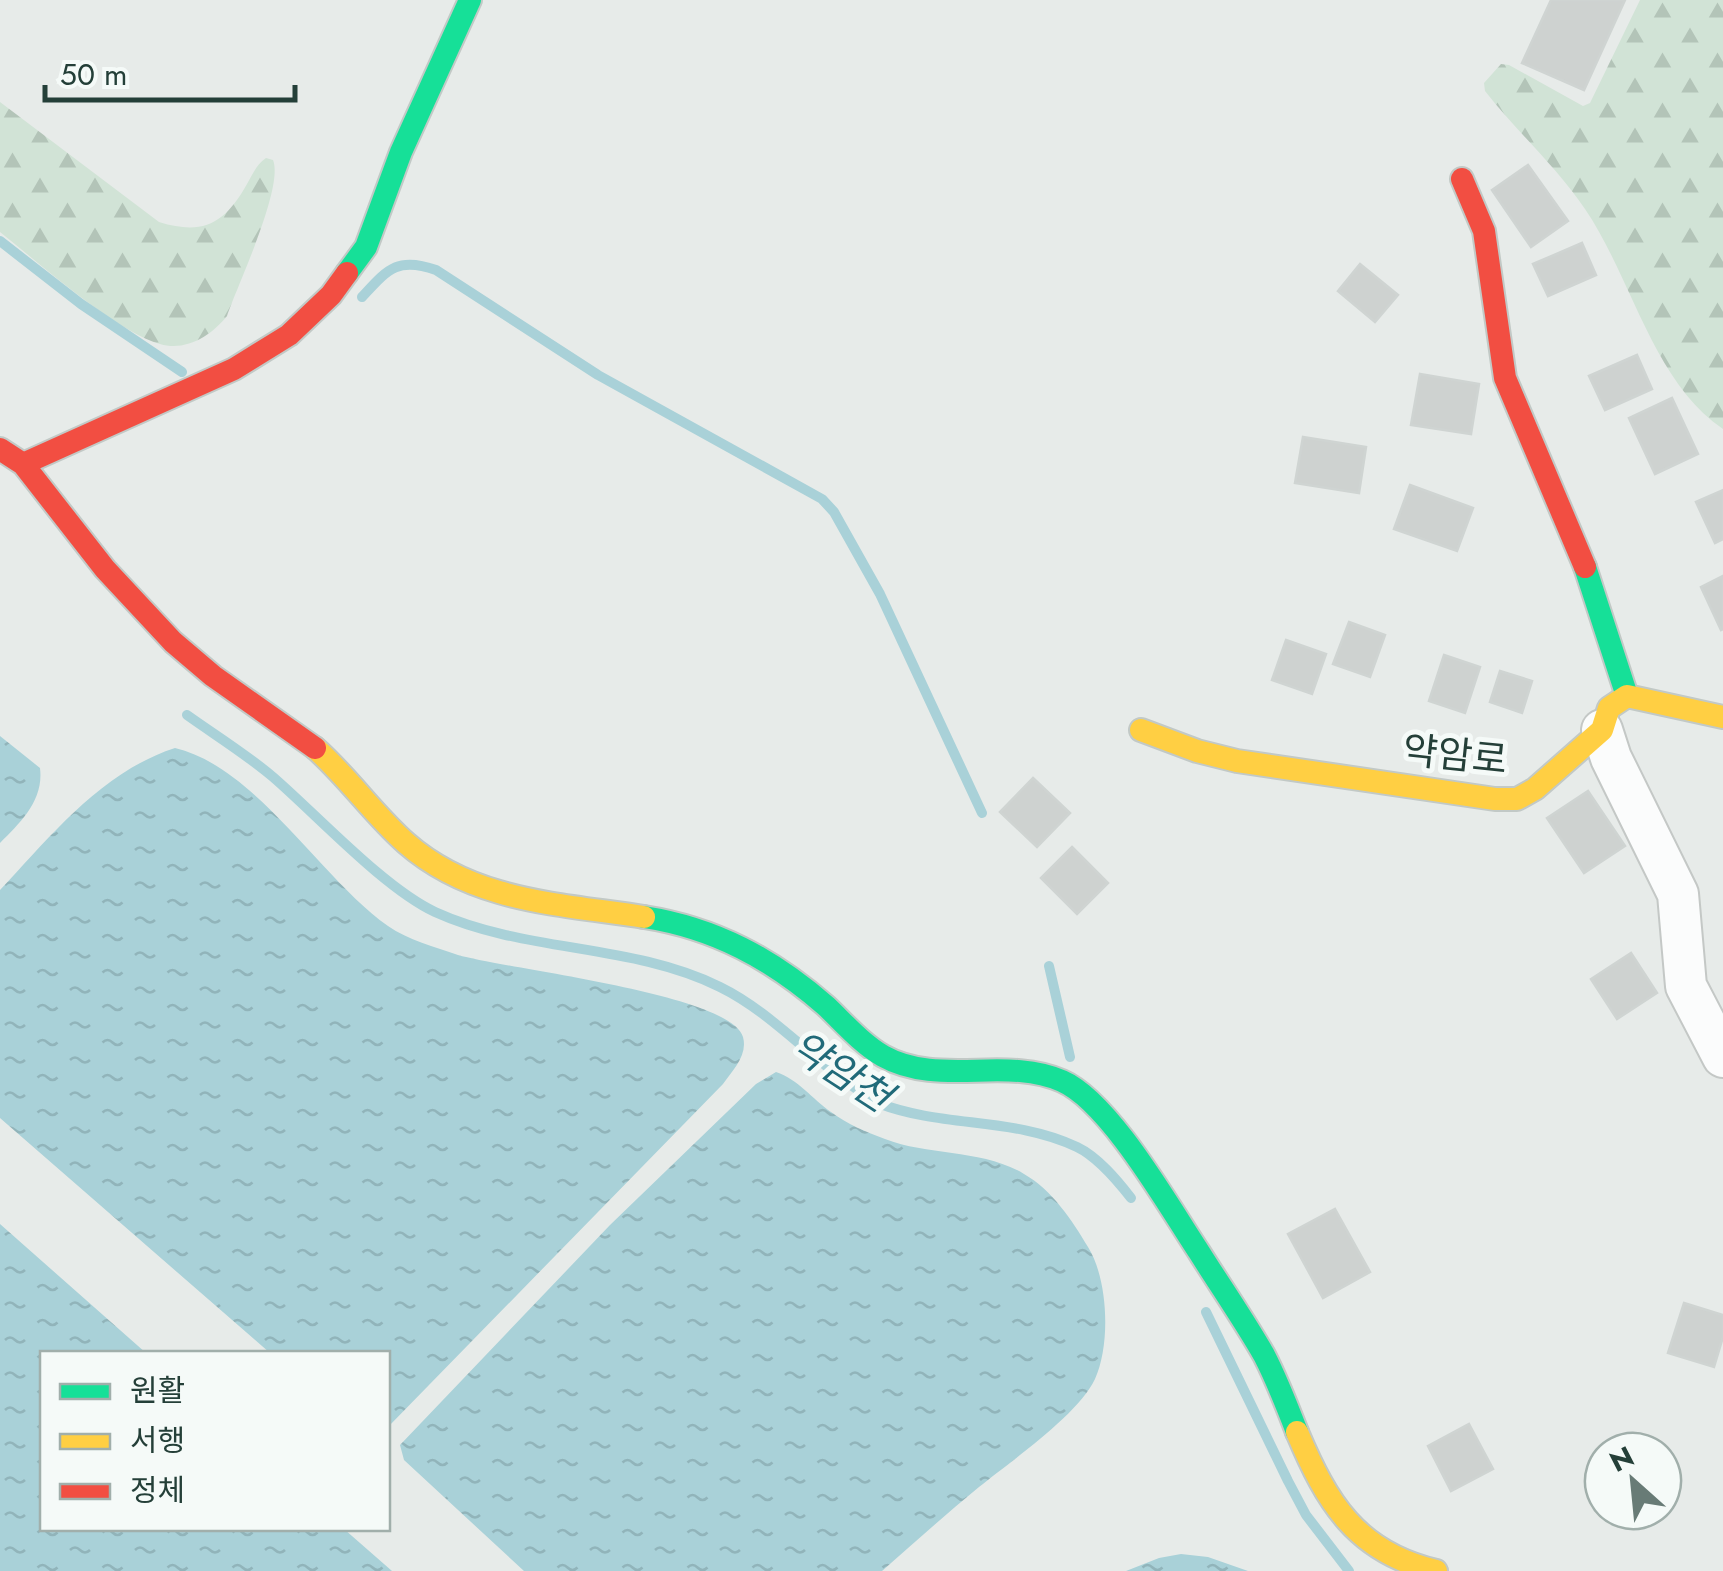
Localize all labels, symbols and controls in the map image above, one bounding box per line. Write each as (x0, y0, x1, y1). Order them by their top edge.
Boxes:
scale bar (45, 40, 295, 102)
text: 50 m (60, 53, 127, 96)
street label: 약암로 (1400, 722, 1510, 787)
water label: 약암천 (779, 1017, 907, 1128)
legend (40, 1351, 390, 1531)
text: 원활 (130, 1369, 185, 1412)
text: 서행 (130, 1419, 185, 1462)
north arrow (1583, 1431, 1683, 1531)
text: N (1603, 1436, 1641, 1482)
text: 정체 (130, 1469, 185, 1512)

